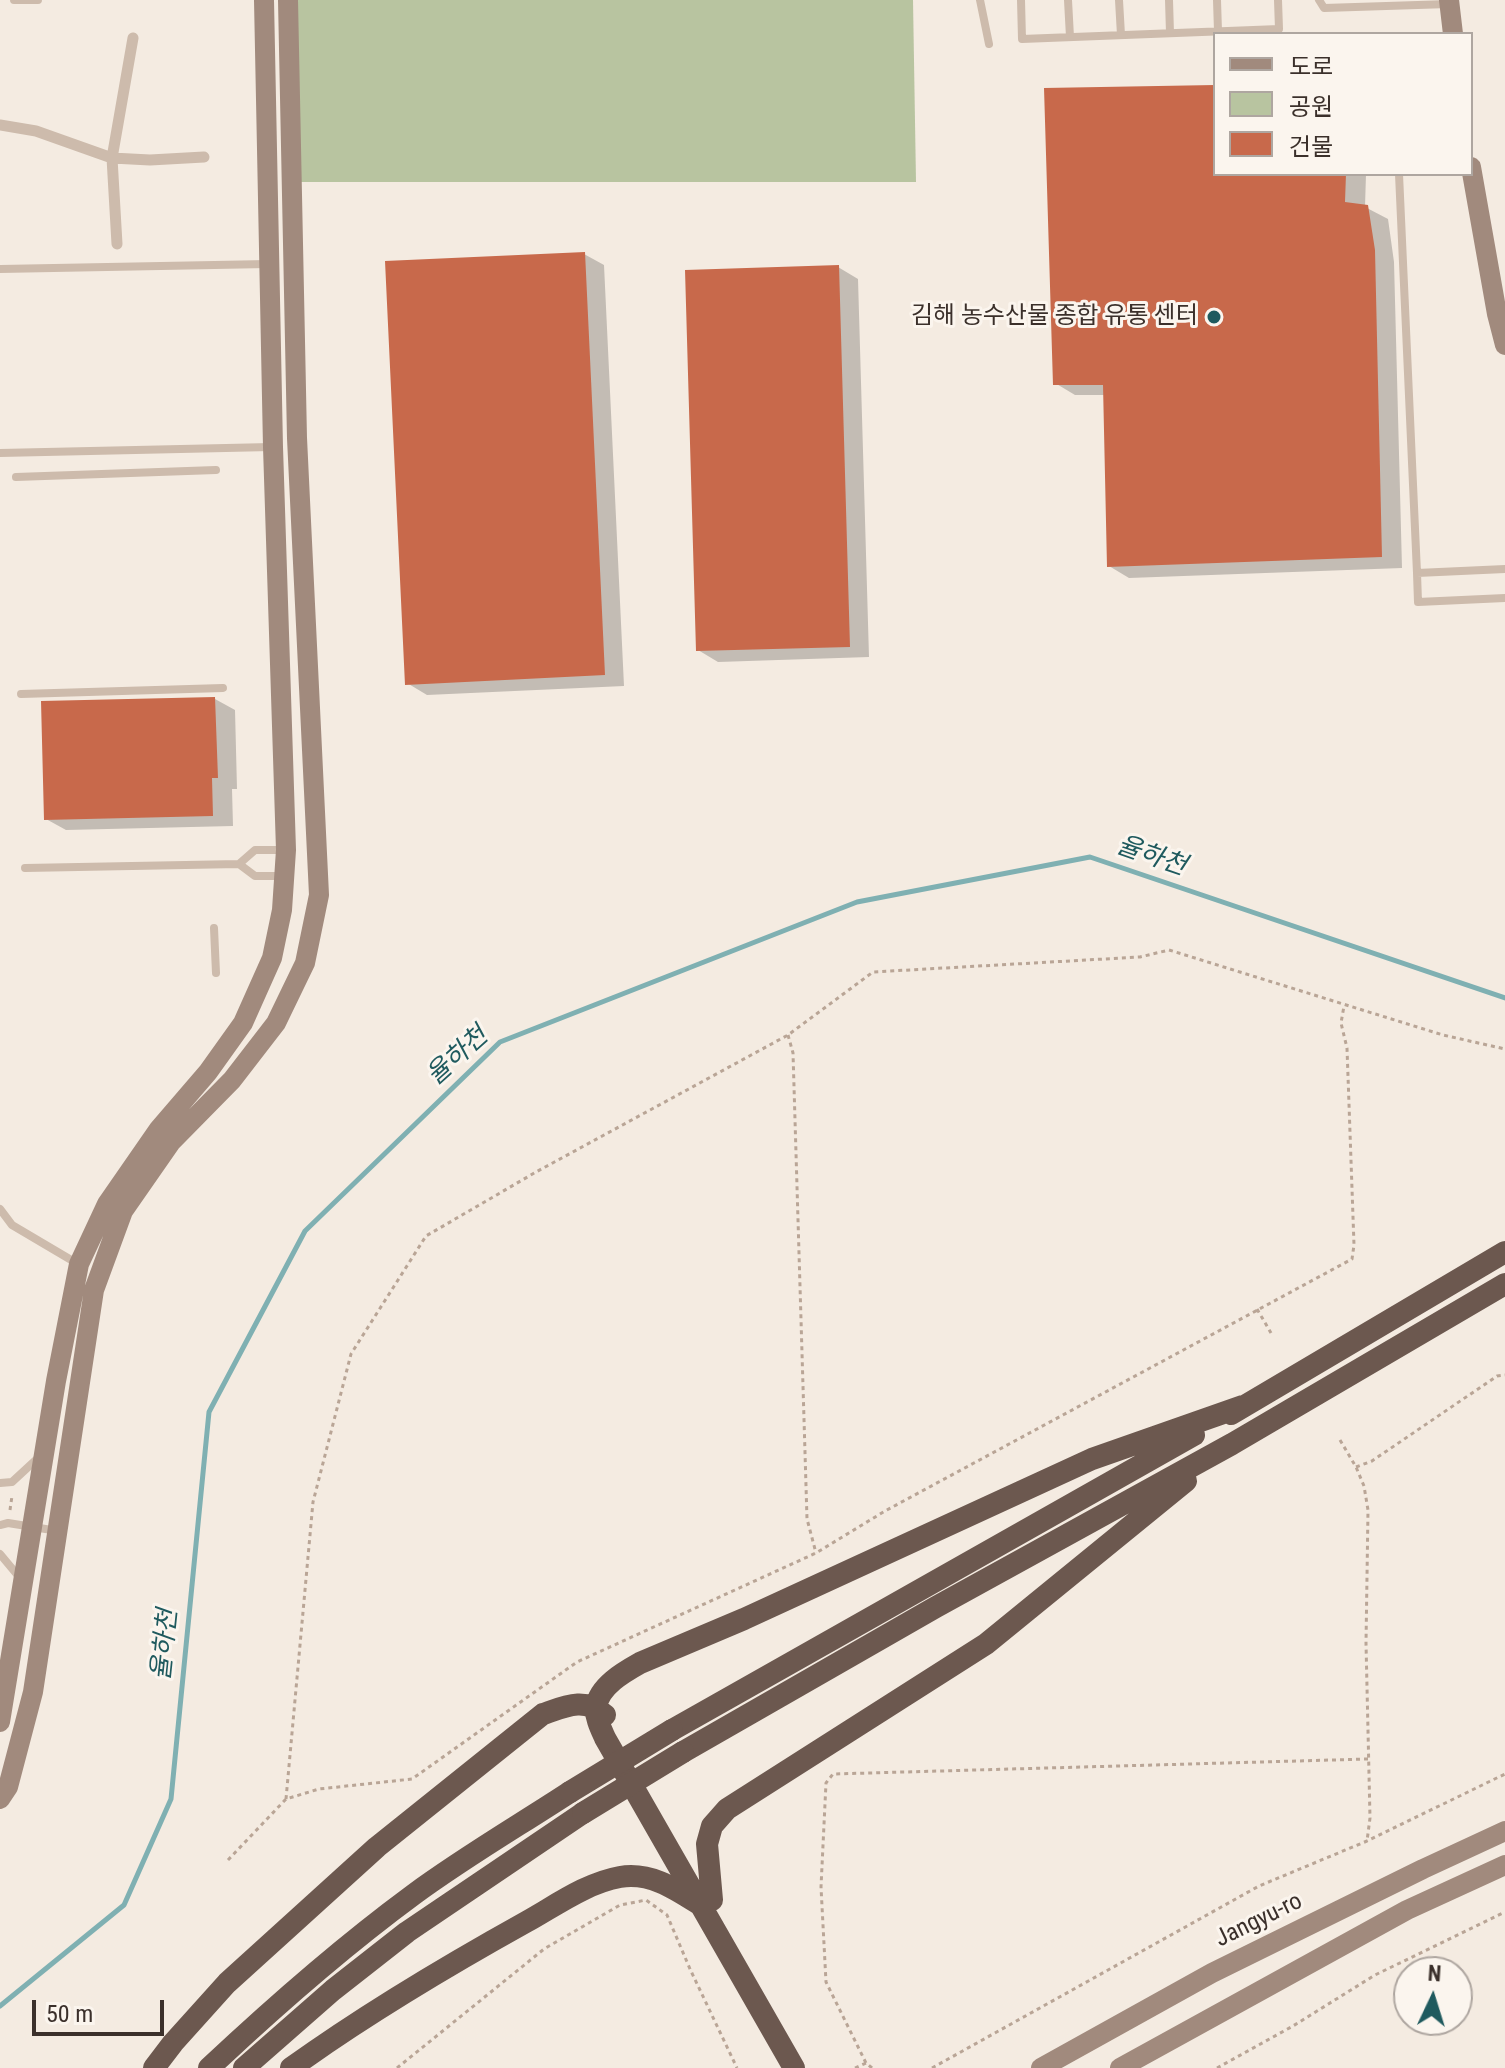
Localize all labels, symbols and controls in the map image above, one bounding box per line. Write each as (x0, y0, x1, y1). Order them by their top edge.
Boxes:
legend (1213, 32, 1473, 176)
text: 도로 (1289, 53, 1333, 81)
text: 공원 (1289, 93, 1333, 121)
text: 건물 (1289, 133, 1333, 161)
place label: 김해 농수산물 종합 유통 센터 (911, 303, 1198, 331)
marker: 김해 농수산물 종합 유통 센터 (1205, 308, 1223, 326)
water label: 율하천 (1112, 831, 1190, 883)
water label: 율하천 (421, 1021, 495, 1093)
water label: 율하천 (147, 1608, 185, 1682)
street label: Jangyu-ro (1211, 1888, 1307, 1954)
north arrow (1393, 1956, 1473, 2036)
text: N (1427, 1961, 1442, 1986)
scale bar (36, 1984, 168, 2034)
text: 50 m (46, 2000, 93, 2028)

